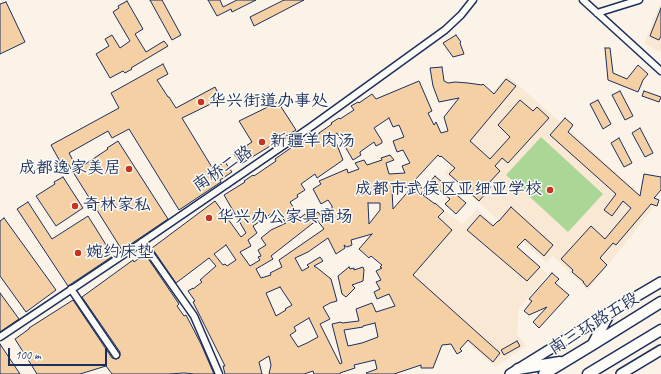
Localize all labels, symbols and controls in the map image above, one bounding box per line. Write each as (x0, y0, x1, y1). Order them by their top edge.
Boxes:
place label: 华兴街道办事处 (209, 92, 328, 112)
marker: 华兴街道办事处 (196, 97, 206, 107)
place label: 新疆羊肉汤 (270, 132, 355, 152)
marker: 新疆羊肉汤 (257, 137, 267, 147)
street label: 南桥二路 (189, 142, 257, 196)
place label: 成都逸家美居 (19, 159, 121, 179)
marker: 成都逸家美居 (124, 164, 134, 174)
place label: 成都市武侯区亚细亚学校 (355, 180, 542, 200)
marker: 成都市武侯区亚细亚学校 (545, 185, 555, 195)
place label: 奇林家私 (83, 196, 151, 216)
marker: 奇林家私 (70, 201, 80, 211)
place label: 华兴办公家具商场 (217, 208, 353, 228)
marker: 华兴办公家具商场 (204, 213, 214, 223)
place label: 婉约床垫 (86, 243, 154, 263)
marker: 婉约床垫 (73, 248, 83, 258)
street label: 南三环路五段 (545, 288, 643, 360)
scale bar (10, 340, 109, 366)
text: 100 m (15, 347, 41, 363)

